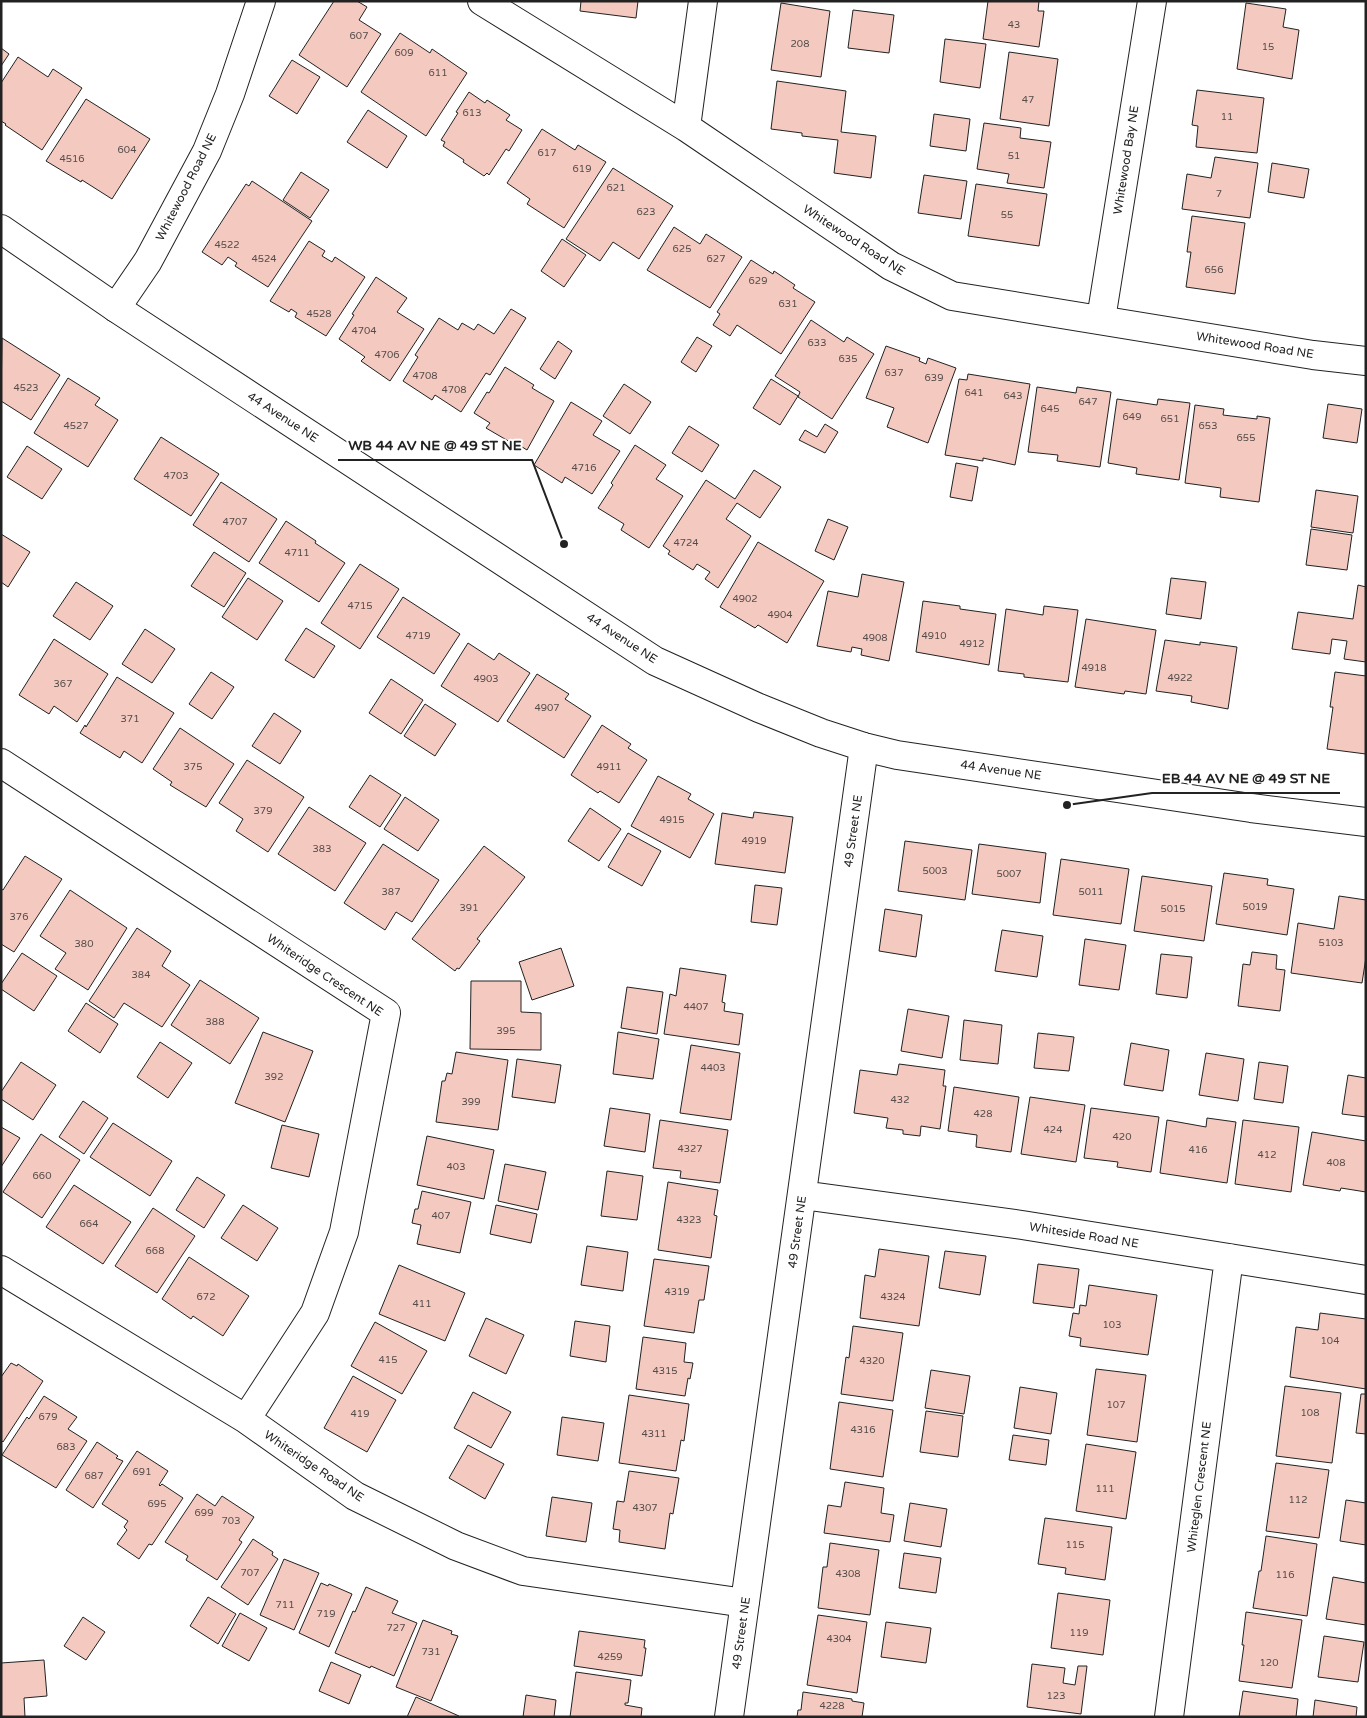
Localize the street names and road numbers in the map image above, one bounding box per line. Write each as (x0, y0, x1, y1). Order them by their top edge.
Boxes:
street label: Whitewood Bay NE (1110, 104, 1142, 216)
street label: Whitewood Road NE (153, 131, 219, 243)
street label: Whitewood Road NE (800, 202, 908, 278)
street label: Whitewood Road NE (1195, 329, 1315, 361)
street label: 44 Avenue NE (245, 389, 321, 445)
street label: 44 Avenue NE (584, 610, 660, 666)
street label: 44 Avenue NE (960, 757, 1043, 783)
street label: 49 Street NE (841, 794, 865, 868)
street label: Whiteridge Crescent NE (264, 931, 386, 1019)
street label: 49 Street NE (785, 1195, 809, 1269)
street label: Whiteside Road NE (1028, 1219, 1140, 1251)
street label: Whiteglen Crescent NE (1184, 1420, 1214, 1553)
street label: Whiteridge Road NE (262, 1428, 367, 1505)
street label: 49 Street NE (729, 1596, 753, 1670)

